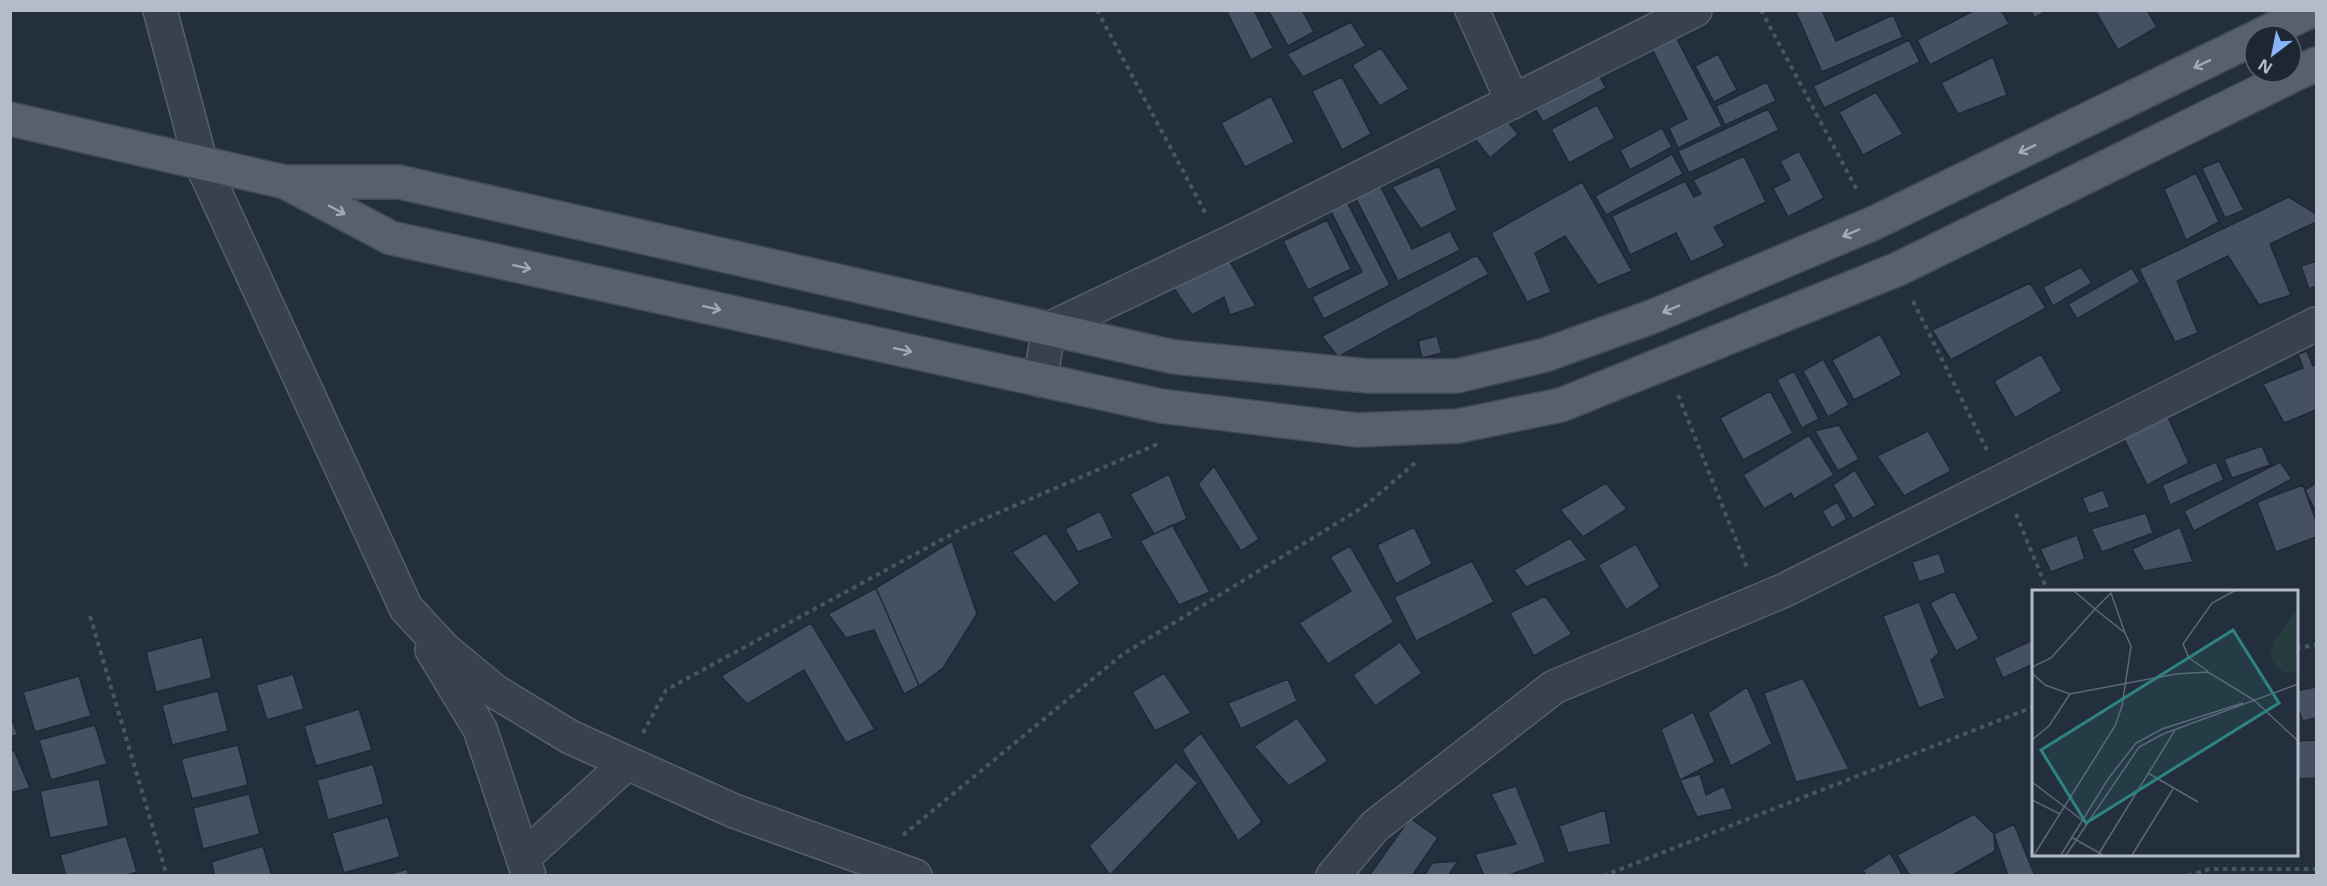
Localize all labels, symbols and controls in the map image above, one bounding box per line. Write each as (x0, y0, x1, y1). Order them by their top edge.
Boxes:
north arrow (2243, 24, 2303, 84)
text: N (2254, 54, 2276, 79)
one-way arrow (2194, 58, 2212, 70)
one-way arrow (2018, 143, 2036, 155)
one-way arrow (328, 204, 345, 216)
one-way arrow (1842, 228, 1860, 239)
one-way arrow (511, 262, 531, 273)
one-way arrow (702, 303, 721, 315)
one-way arrow (1663, 304, 1681, 315)
one-way arrow (893, 345, 912, 356)
inset map (2032, 590, 2297, 856)

